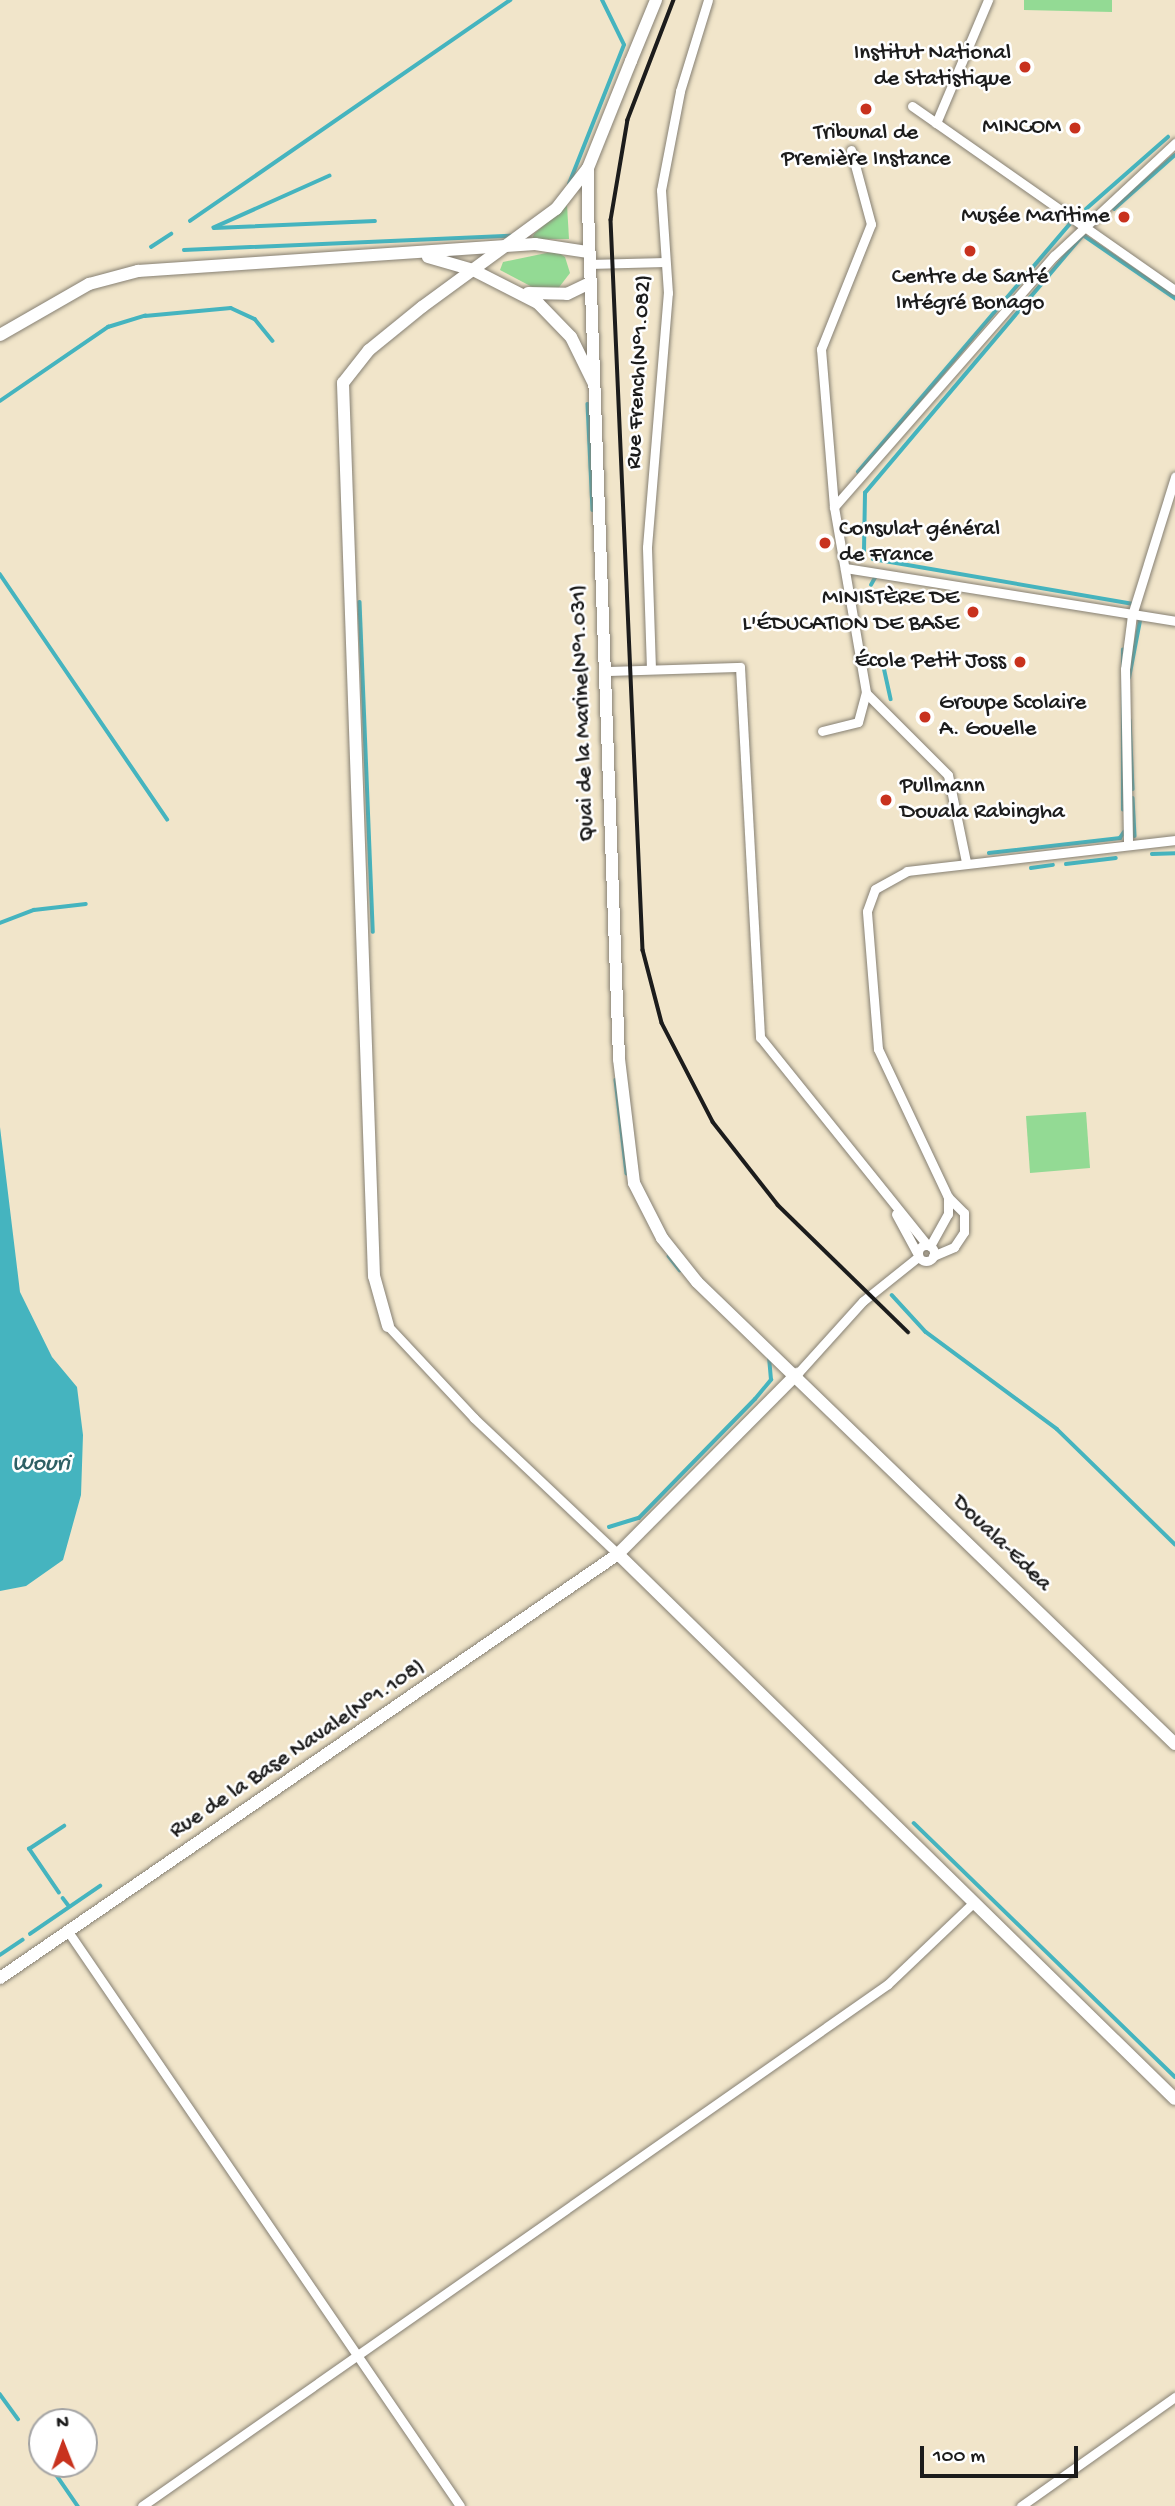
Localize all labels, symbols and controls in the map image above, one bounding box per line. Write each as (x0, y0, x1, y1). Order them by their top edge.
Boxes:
place label: Institut National de Statistique (854, 40, 1011, 94)
marker: Institut National de Statistique (1017, 59, 1033, 75)
marker: Tribunal de Première Instance (858, 101, 874, 117)
place label: MINCOM (982, 114, 1061, 142)
place label: Tribunal de Première Instance (781, 120, 951, 174)
marker: MINCOM (1067, 120, 1083, 136)
place label: Musée Maritime (961, 203, 1110, 231)
marker: Musée Maritime (1116, 209, 1132, 225)
marker: Centre de Santé Intégré Bonago (960, 241, 980, 261)
place label: Centre de Santé Intégré Bonago (892, 264, 1048, 318)
street label: Rue French(N°1.082) (621, 274, 659, 470)
place label: Consulat général de France (839, 516, 1000, 570)
marker: Consulat général de France (817, 535, 833, 551)
street label: Quai de la Marine(N°1.031) (566, 584, 602, 842)
place label: MINISTÈRE DE L'ÉDUCATION DE BASE (742, 585, 959, 639)
marker: MINISTÈRE DE L'ÉDUCATION DE BASE (965, 604, 981, 620)
place label: École Petit Joss (855, 648, 1006, 676)
marker: École Petit Joss (1012, 654, 1028, 670)
place label: Groupe Scolaire A. Gouelle (939, 690, 1086, 744)
marker: Groupe Scolaire A. Gouelle (917, 709, 933, 725)
place label: Pullmann Douala Rabingha (900, 773, 1065, 827)
marker: Pullmann Douala Rabingha (878, 792, 894, 808)
water label: Wouri (12, 1451, 70, 1479)
street label: Douala-Edea (945, 1490, 1057, 1598)
street label: Rue de la Base Navale(N°1.108) (165, 1654, 431, 1846)
north arrow (28, 2408, 98, 2478)
text: N (56, 2412, 69, 2435)
scale bar (923, 2432, 1080, 2476)
text: 100 m (933, 2445, 985, 2470)

